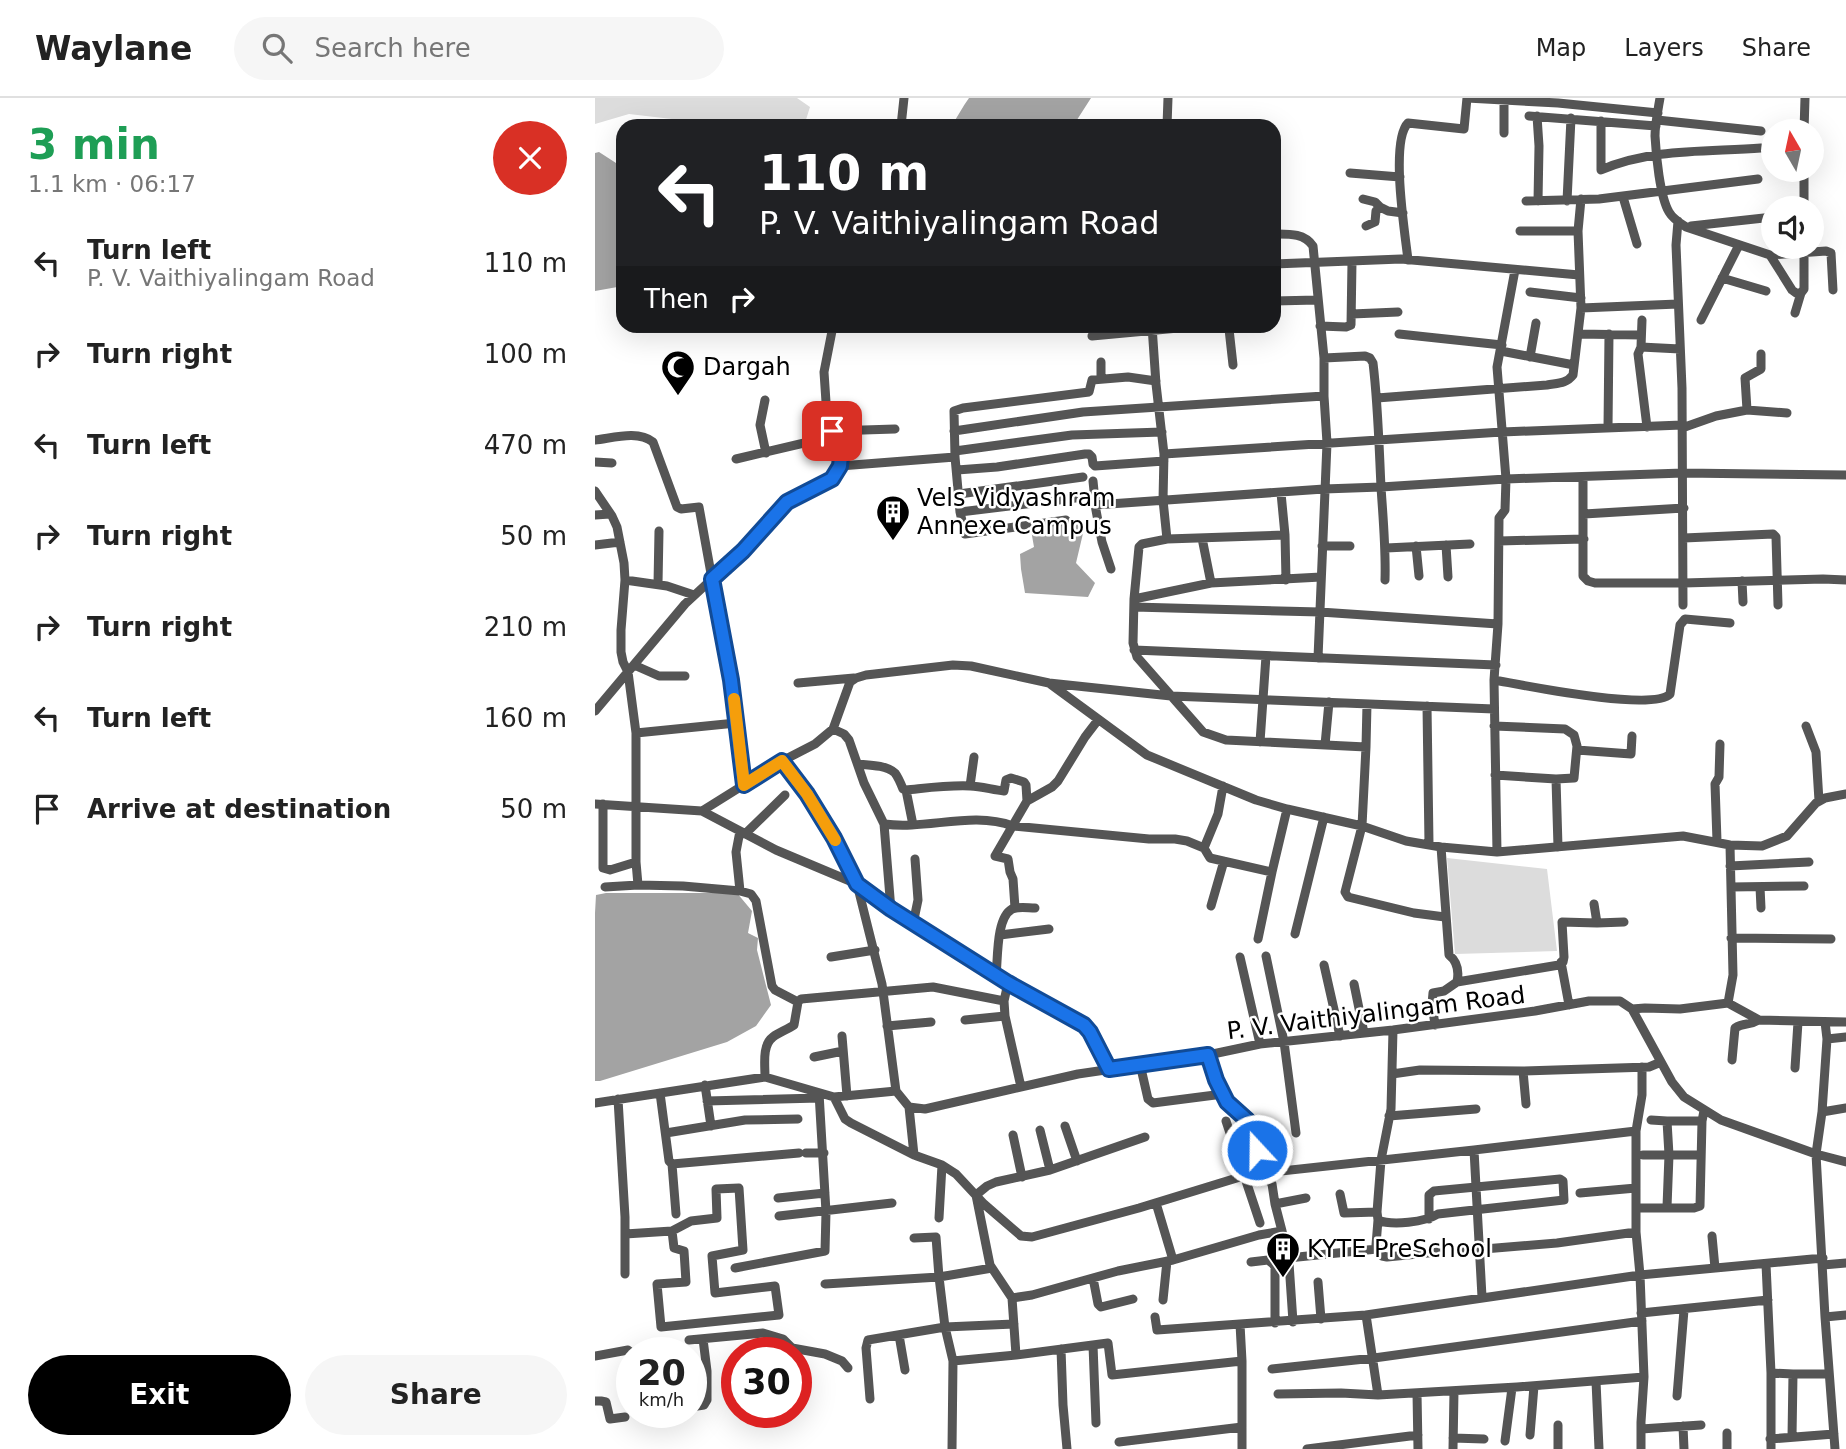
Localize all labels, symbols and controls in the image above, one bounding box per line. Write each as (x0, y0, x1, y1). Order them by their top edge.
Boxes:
search box (234, 17, 724, 80)
text: Waylane (35, 29, 192, 68)
icon: search (258, 29, 296, 67)
text: Search here (314, 33, 471, 63)
text: Map (1536, 34, 1586, 62)
text: Layers (1624, 34, 1704, 62)
text: Share (1742, 34, 1811, 62)
north arrow (1761, 119, 1823, 182)
map controls (1761, 119, 1824, 259)
text: 3 min (28, 120, 160, 169)
button: close (493, 121, 567, 195)
text: 110 m (759, 145, 929, 202)
icon: left (644, 147, 735, 238)
text: 1.1 km · 06:17 (28, 171, 196, 197)
button: sound (1761, 196, 1824, 259)
text: P. V. Vaithiyalingam Road (759, 204, 1160, 242)
text: Turn left (87, 235, 211, 265)
icon: left (28, 244, 66, 282)
text: 110 m (484, 248, 567, 278)
text: P. V. Vaithiyalingam Road (87, 265, 375, 291)
icon: right (723, 280, 761, 318)
text: Then (644, 284, 709, 314)
icon: right (28, 335, 66, 373)
text: Turn right (87, 339, 232, 369)
text: 100 m (484, 339, 567, 369)
mosque icon: Dargah (659, 348, 697, 397)
place label: Dargah (703, 353, 791, 381)
pin (802, 401, 862, 461)
icon: arrive (813, 412, 851, 450)
icon: left (28, 426, 66, 464)
text: Turn left (87, 430, 211, 460)
text: 470 m (484, 430, 567, 460)
place label: Vels Vidyashram Annexe Campus (917, 484, 1116, 540)
building icon: Vels Vidyashram Annexe Campus (874, 493, 912, 542)
icon: right (28, 517, 66, 555)
text: Turn right (87, 521, 232, 551)
text: 50 m (500, 521, 567, 551)
icon: right (28, 608, 66, 646)
text: Turn right (87, 612, 232, 642)
text: 210 m (484, 612, 567, 642)
icon: left (28, 699, 66, 737)
text: Turn left (87, 703, 211, 733)
text: 160 m (484, 703, 567, 733)
icon: arrive (28, 790, 66, 828)
text: Arrive at destination (87, 794, 391, 824)
text: 50 m (500, 794, 567, 824)
street label: P. V. Vaithiyalingam Road (1225, 981, 1527, 1045)
position arrow (1220, 1113, 1294, 1187)
building icon: KYTE PreSchool (1264, 1230, 1302, 1279)
place label: KYTE PreSchool (1307, 1235, 1492, 1263)
speed limit sign: 30 (721, 1337, 812, 1428)
text: 20 (637, 1353, 686, 1393)
button: Exit (28, 1355, 291, 1435)
button: Share (305, 1355, 567, 1435)
text: km/h (639, 1389, 684, 1410)

